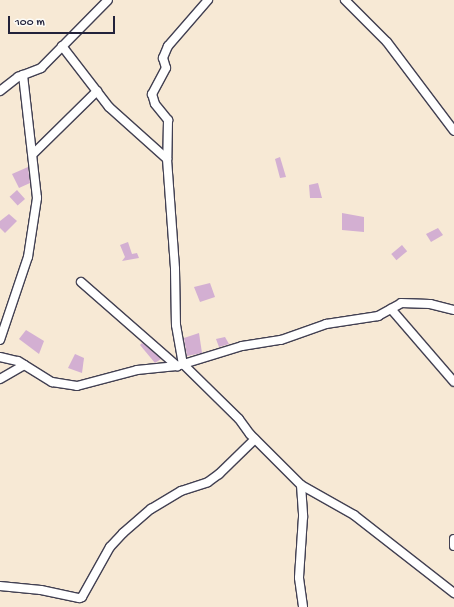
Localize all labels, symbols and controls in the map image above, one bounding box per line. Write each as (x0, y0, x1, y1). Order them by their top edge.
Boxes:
scale bar (10, 8, 117, 34)
text: 100 m (15, 16, 45, 30)

